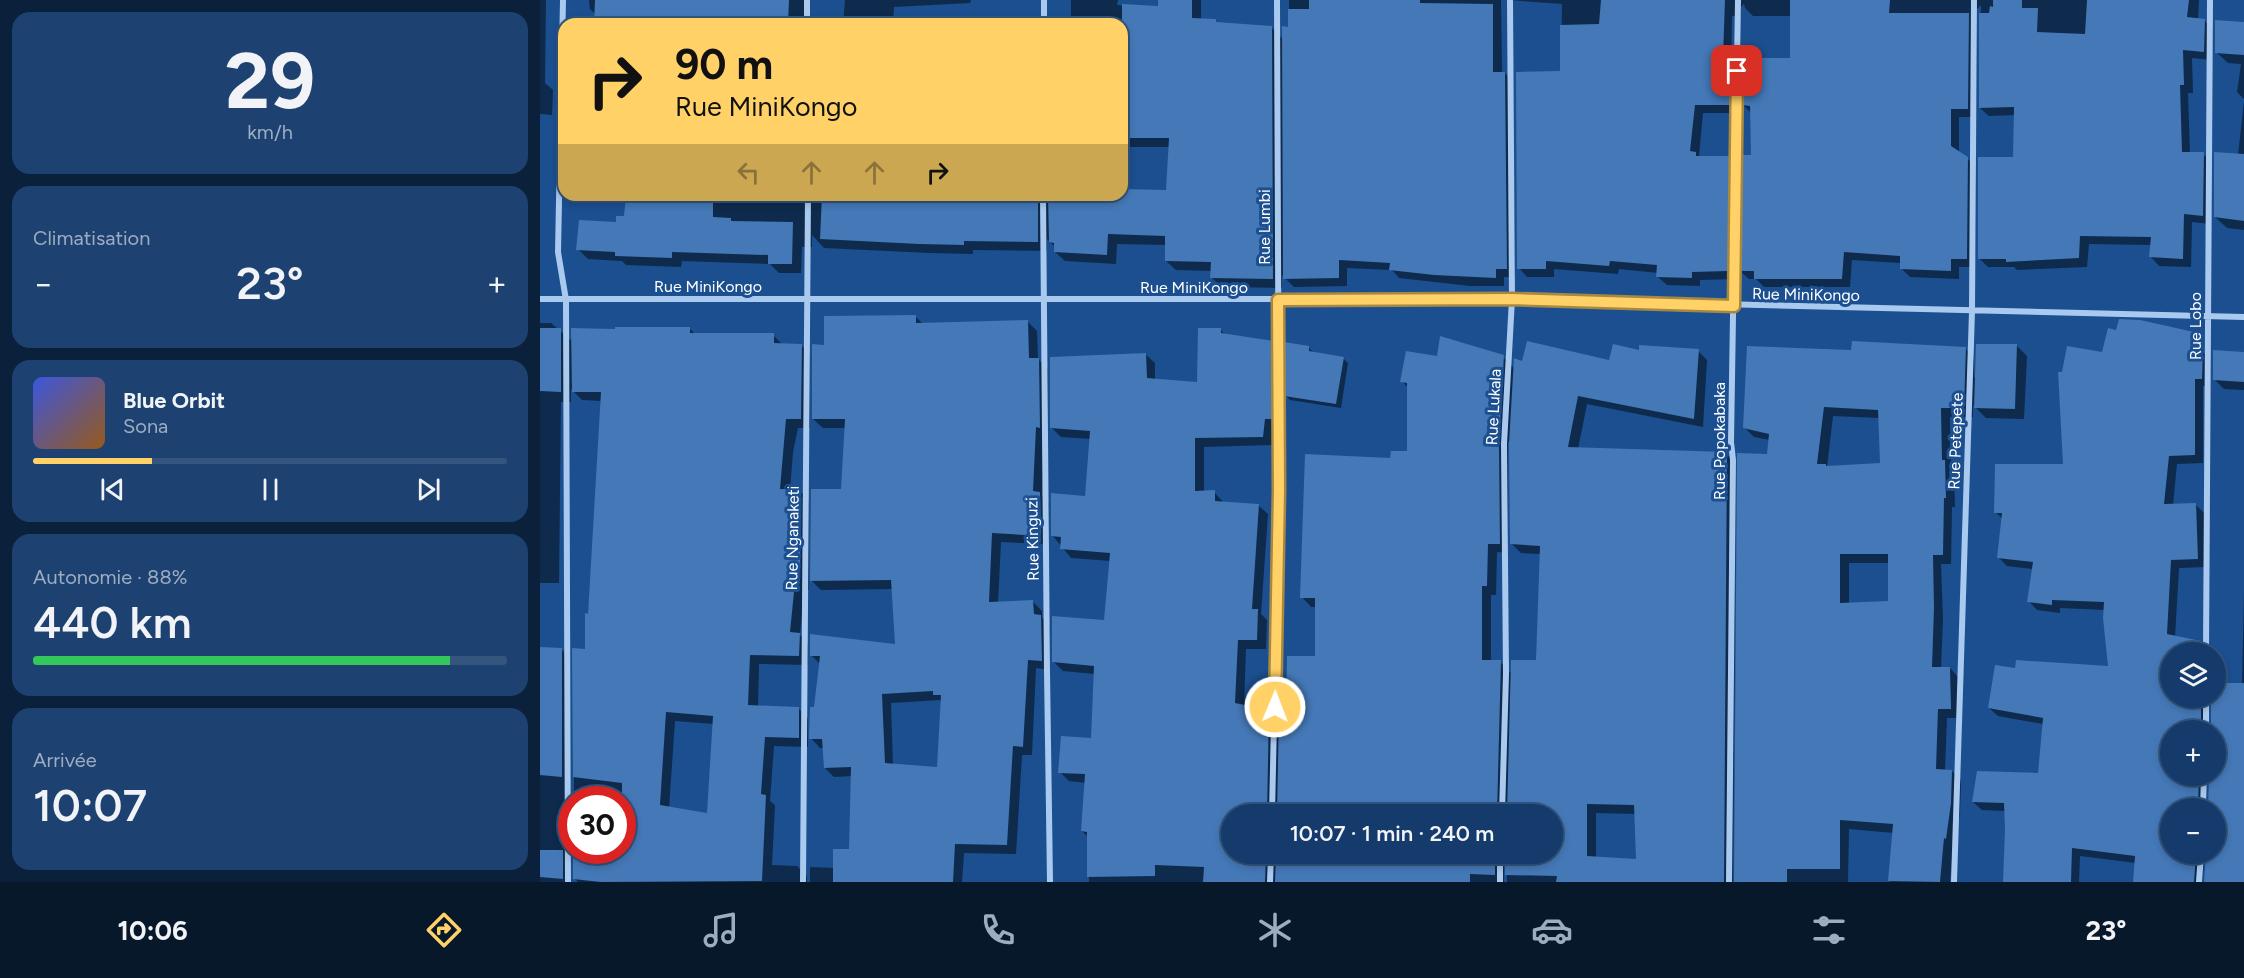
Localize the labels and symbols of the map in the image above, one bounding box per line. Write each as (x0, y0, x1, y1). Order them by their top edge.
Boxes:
pin (1711, 45, 1762, 96)
street label: Rue Lumbi (1255, 189, 1274, 265)
street label: Rue MiniKongo (654, 277, 762, 296)
street label: Rue MiniKongo (1140, 278, 1248, 297)
street label: Rue MiniKongo (1752, 284, 1860, 305)
street label: Rue Lobo (2186, 292, 2205, 360)
street label: Rue Lukala (1482, 368, 1505, 446)
street label: Rue Popokabaka (1710, 382, 1729, 500)
street label: Rue Petepete (1944, 392, 1967, 490)
street label: Rue Nganaketi (782, 485, 803, 591)
street label: Rue Kinguzi (1022, 497, 1043, 581)
position arrow (1243, 675, 1307, 739)
speed limit sign: 30 (558, 786, 636, 864)

